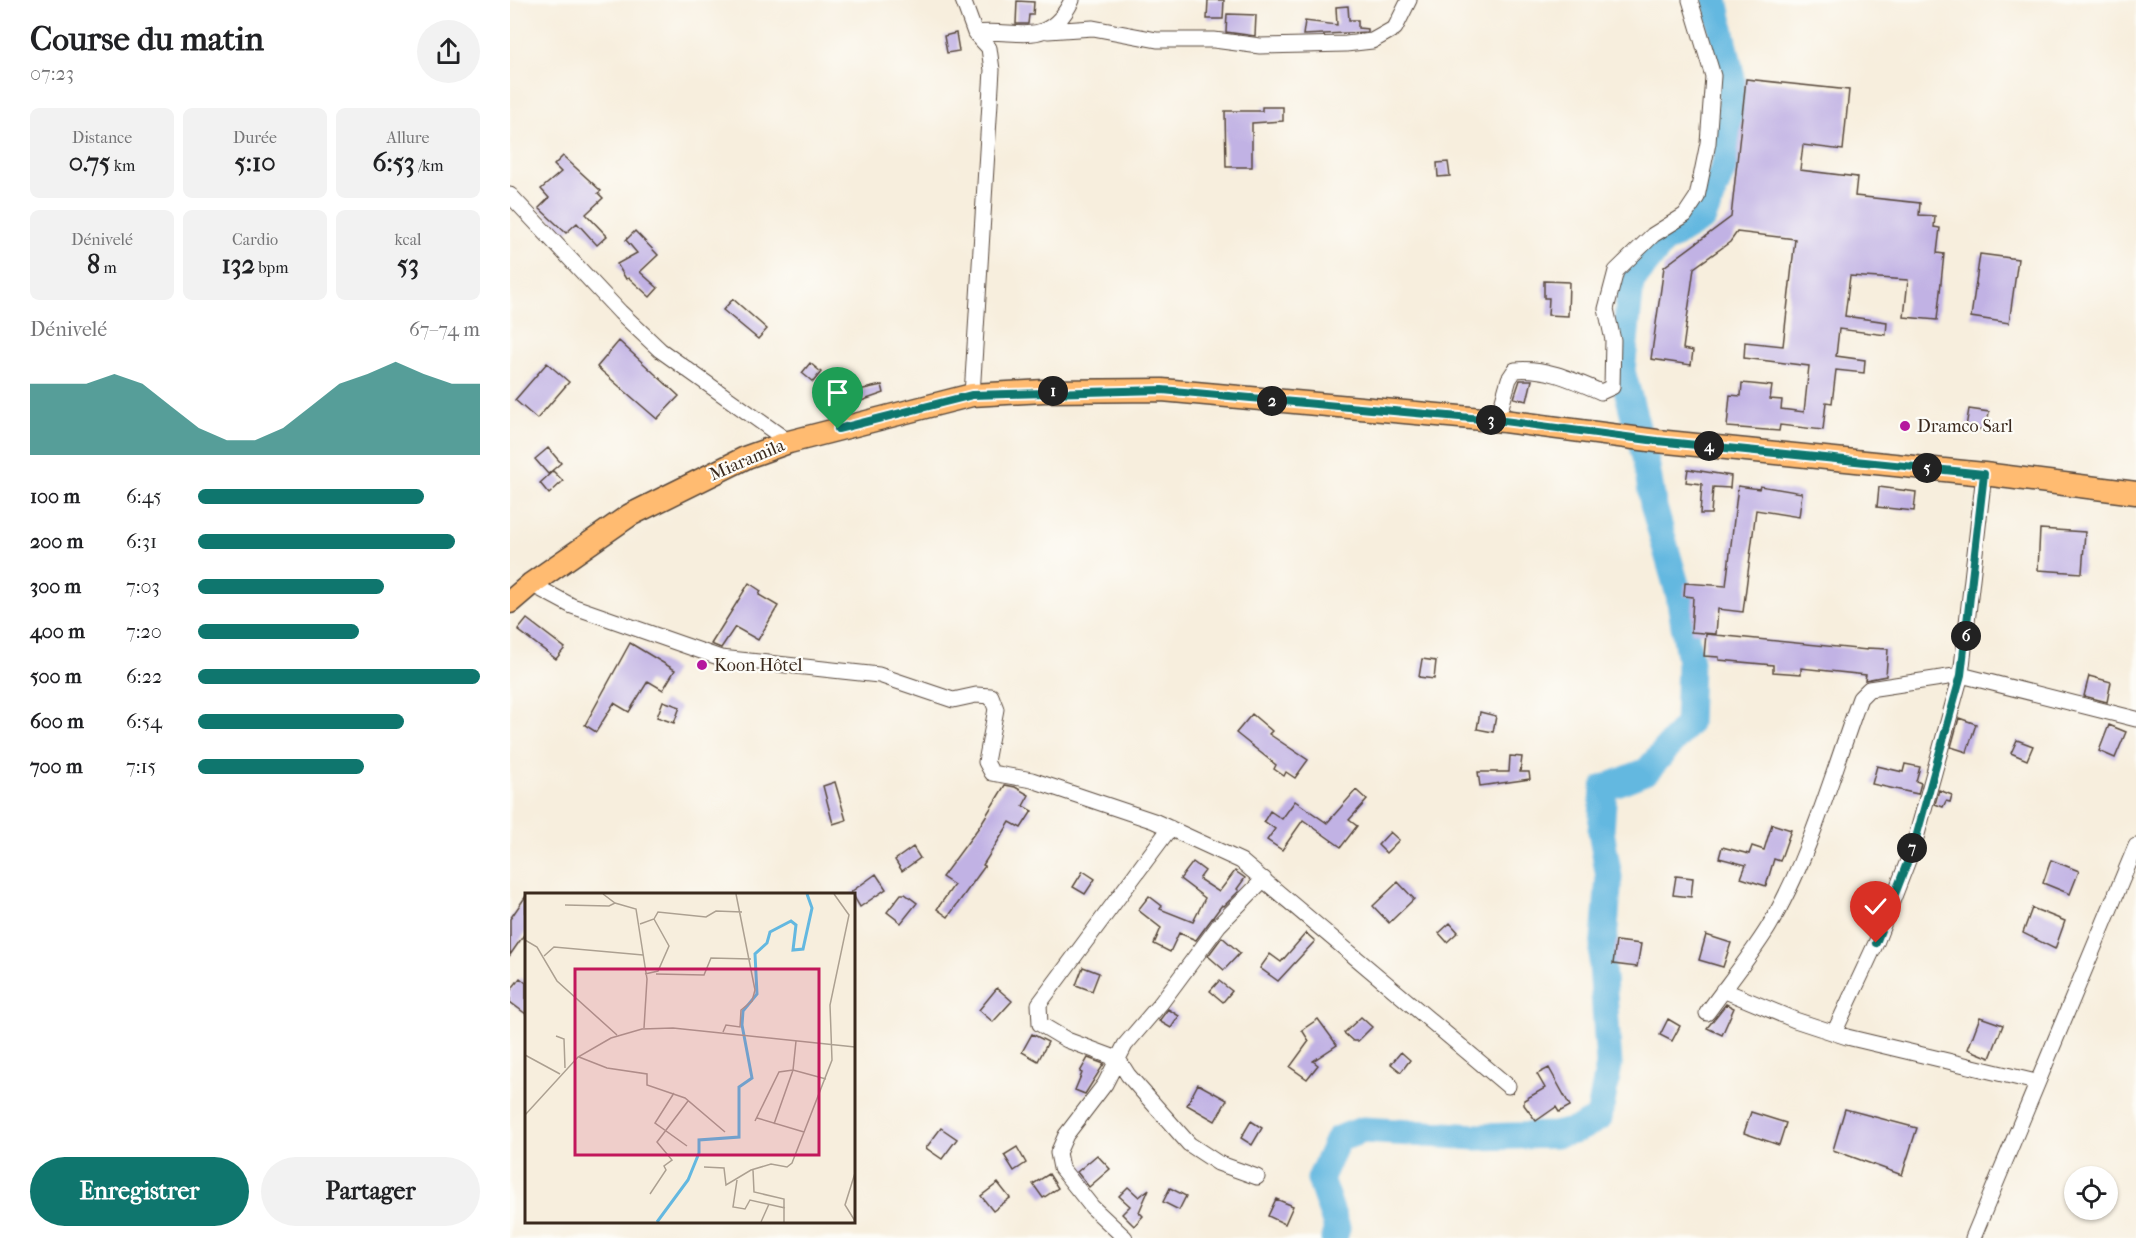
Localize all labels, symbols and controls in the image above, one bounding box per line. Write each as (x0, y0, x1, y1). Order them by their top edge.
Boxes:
text: Course du matin (30, 20, 264, 59)
button: share (417, 20, 480, 83)
text: 07:23 (30, 62, 74, 85)
text: Distance (72, 128, 132, 147)
text: Durée (233, 128, 277, 147)
text: Allure (387, 128, 429, 147)
text: 0.75 (69, 147, 110, 178)
text: 5:10 (234, 147, 276, 178)
text: 6:53 (372, 147, 415, 178)
text: km (110, 156, 135, 175)
text: /km (415, 156, 444, 175)
text: Dénivelé (71, 230, 133, 249)
text: Cardio (232, 230, 278, 249)
text: kcal (395, 230, 421, 249)
text: 8 (87, 249, 100, 280)
text: 132 (221, 249, 255, 280)
text: 53 (397, 249, 419, 280)
text: m (100, 258, 117, 277)
text: bpm (255, 258, 289, 277)
text: Dénivelé (30, 318, 107, 341)
text: 67–74 m (409, 318, 480, 341)
pin (812, 367, 863, 429)
icon: arrive (821, 376, 854, 409)
pin: 1 (1038, 376, 1068, 406)
text: 1 (1050, 381, 1056, 400)
pin: 2 (1257, 386, 1287, 416)
text: 2 (1268, 391, 1276, 410)
pin: 3 (1476, 405, 1506, 435)
text: 3 (1488, 410, 1494, 429)
place label: Dramco Sarl (1917, 416, 2013, 437)
marker: Dramco Sarl (1898, 419, 1912, 433)
pin: 4 (1694, 431, 1724, 461)
street label: Miaramila (706, 435, 788, 485)
text: 4 (1704, 436, 1714, 455)
pin: 5 (1912, 453, 1942, 483)
text: 5 (1924, 458, 1930, 477)
text: 100 m (30, 485, 80, 508)
text: 6:45 (126, 485, 162, 508)
text: 200 m (30, 530, 83, 553)
text: 6:31 (126, 530, 157, 553)
text: 300 m (30, 575, 81, 598)
text: 7:03 (126, 575, 160, 598)
text: 400 m (30, 620, 85, 643)
text: 7:20 (126, 620, 162, 643)
pin: 6 (1951, 621, 1981, 651)
text: 6 (1962, 626, 1970, 645)
place label: Koon Hôtel (714, 655, 803, 676)
marker: Koon Hôtel (695, 658, 709, 672)
text: 500 m (30, 665, 82, 688)
text: 6:22 (126, 665, 162, 688)
text: 600 m (30, 710, 84, 733)
text: 6:54 (126, 710, 162, 733)
text: 700 m (30, 755, 83, 778)
text: 7:15 (126, 755, 156, 778)
pin: 7 (1897, 833, 1927, 863)
text: 7 (1908, 838, 1916, 857)
pin (1850, 881, 1901, 943)
icon: check (1859, 890, 1892, 923)
inset map (525, 893, 855, 1223)
button: Enregistrer (30, 1157, 249, 1226)
button: Partager (261, 1157, 480, 1226)
map controls (2064, 1166, 2118, 1220)
button: locate (2064, 1166, 2118, 1220)

